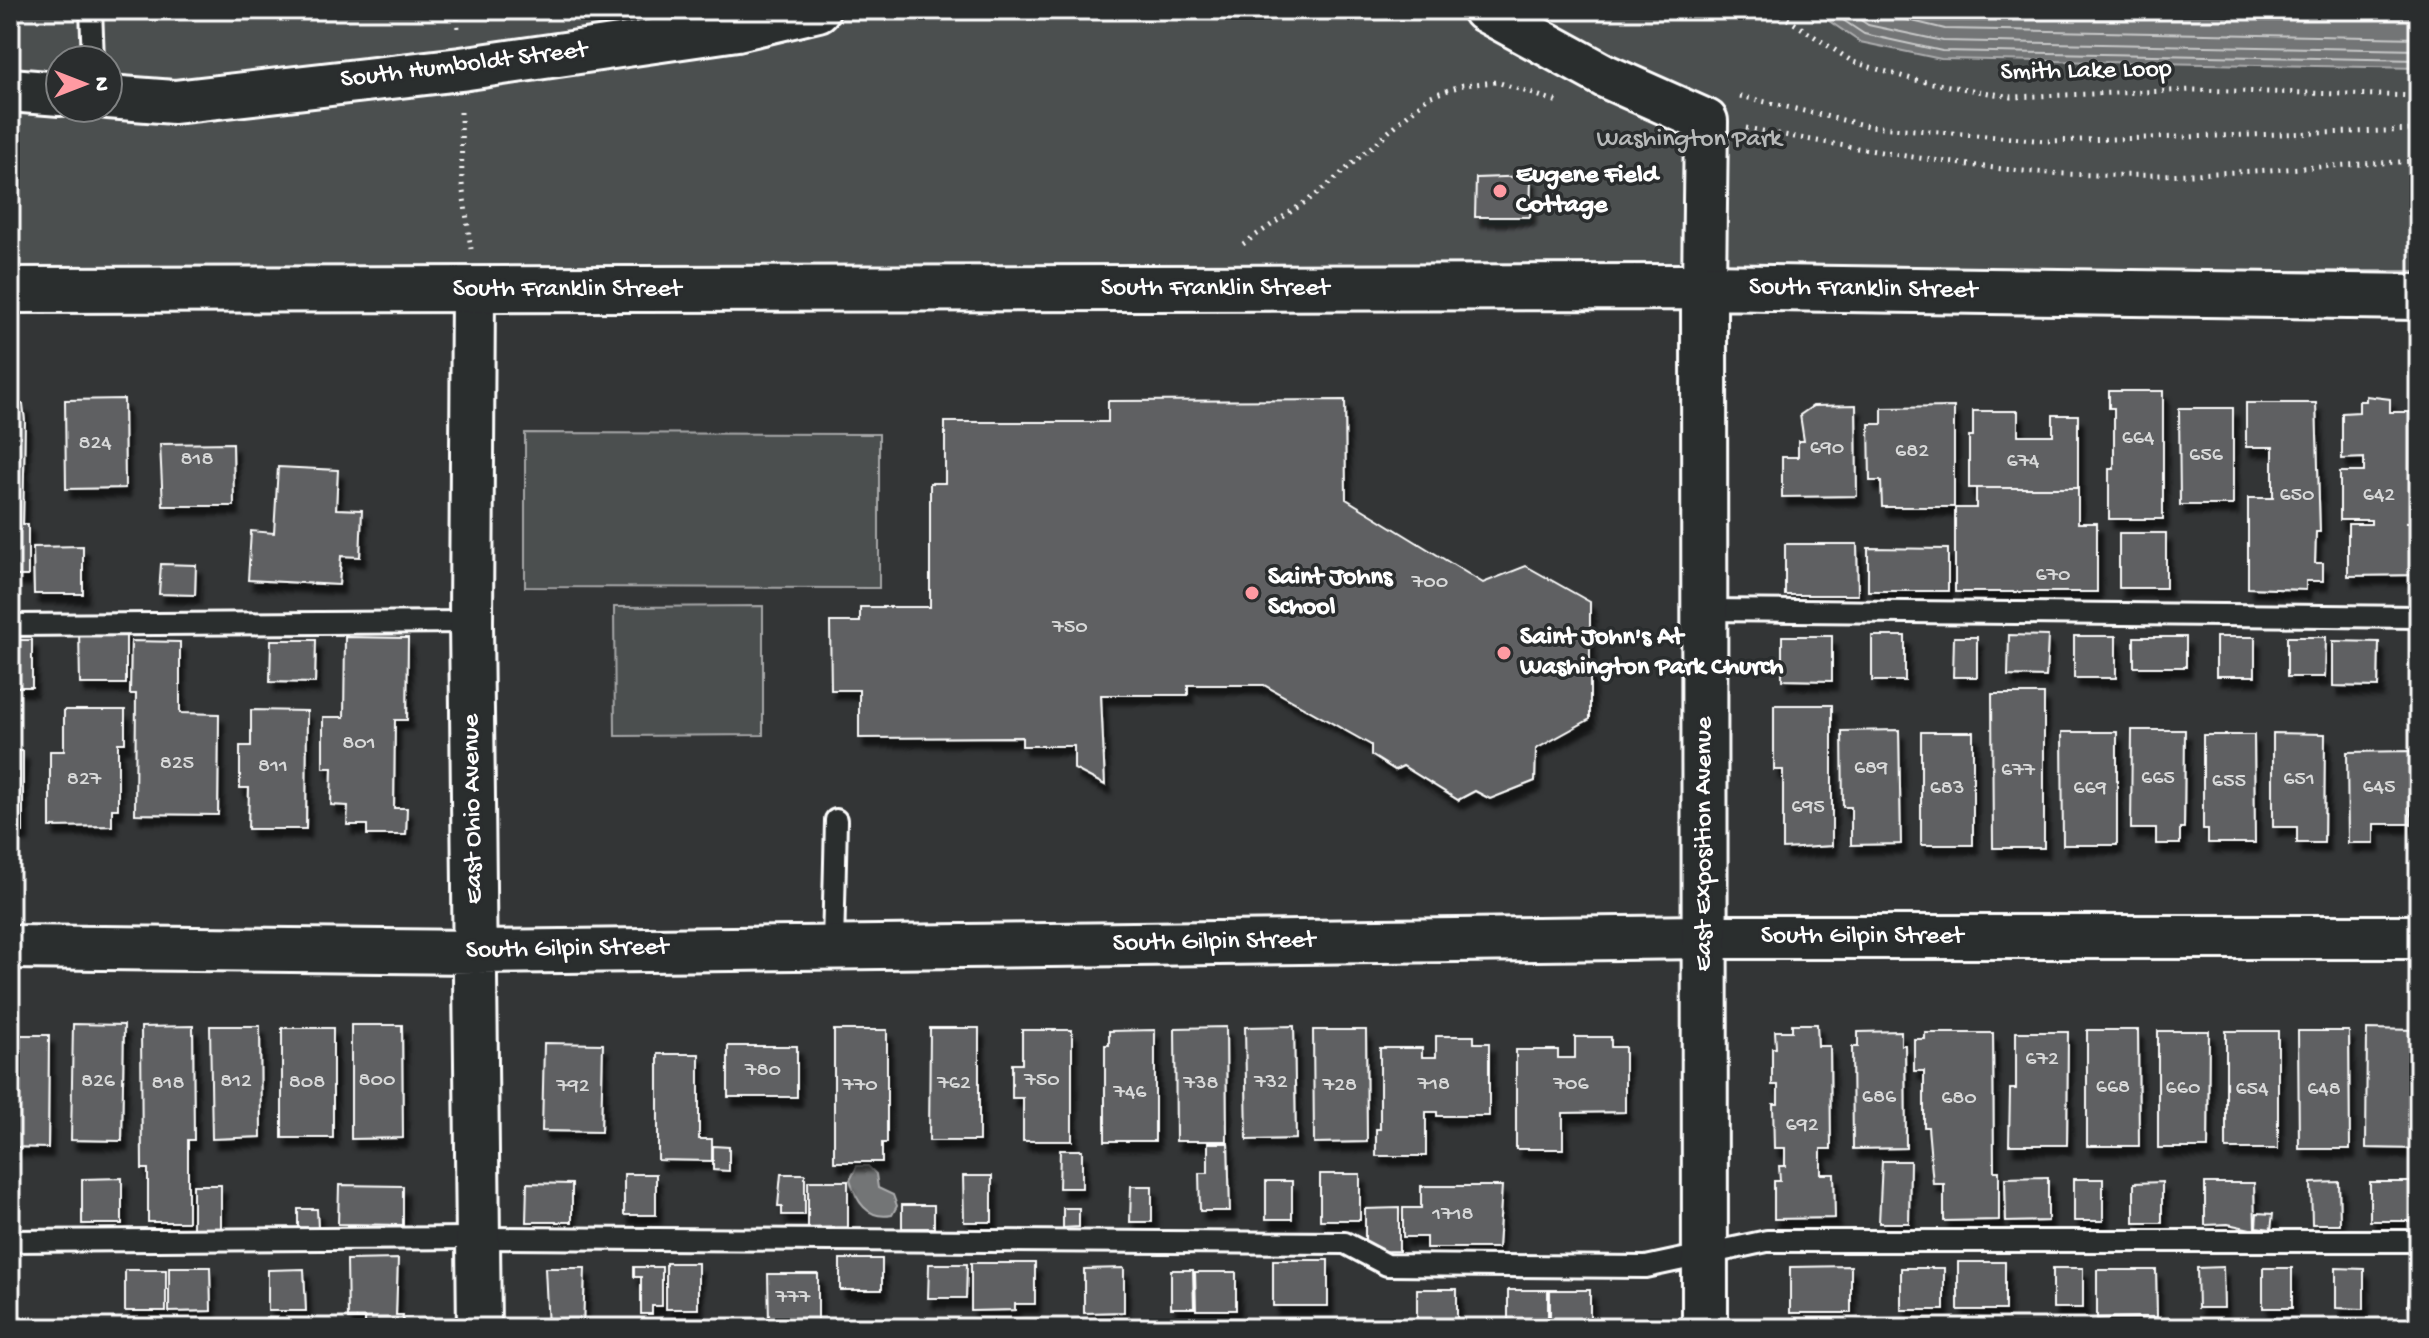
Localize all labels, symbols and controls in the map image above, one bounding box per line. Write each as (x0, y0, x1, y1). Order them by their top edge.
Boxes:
street label: South Humboldt Street (339, 35, 591, 97)
north arrow (44, 44, 124, 124)
street label: Smith Lake Loop (2000, 55, 2172, 89)
text: N (87, 77, 113, 91)
park label: Washington Park (1596, 125, 1784, 156)
place label: Eugene Field Cottage (1516, 161, 1661, 222)
marker: Eugene Field Cottage (1491, 182, 1509, 200)
street label: South Franklin Street (1748, 273, 1980, 308)
street label: South Franklin Street (1101, 274, 1332, 305)
street label: South Franklin Street (453, 275, 684, 306)
house number: 664 (2122, 426, 2155, 452)
house number: 824 (78, 431, 112, 457)
house number: 690 (1810, 436, 1844, 462)
house number: 682 (1895, 439, 1929, 465)
house number: 656 (2189, 443, 2224, 469)
house number: 818 (181, 447, 214, 473)
house number: 674 (2007, 449, 2040, 475)
house number: 650 (2279, 483, 2315, 509)
house number: 642 (2363, 483, 2395, 509)
place label: Saint Johns School (1268, 563, 1394, 624)
house number: 670 (2035, 563, 2071, 589)
house number: 700 (1411, 570, 1448, 596)
marker: Saint Johns School (1243, 584, 1261, 602)
house number: 750 (1051, 615, 1088, 641)
place label: Saint John's At Washington Park Church (1519, 623, 1784, 684)
marker: Saint John's At Washington Park Church (1495, 644, 1513, 662)
street label: East Ohio Avenue (457, 713, 491, 904)
street label: East Exposition Avenue (1690, 716, 1721, 971)
house number: 801 (342, 731, 376, 757)
house number: 825 (160, 751, 194, 777)
house number: 811 (258, 754, 288, 780)
house number: 689 (1854, 756, 1888, 782)
house number: 677 (2001, 758, 2036, 784)
house number: 665 (2141, 766, 2175, 792)
house number: 827 (67, 767, 102, 793)
house number: 651 (2283, 767, 2315, 793)
house number: 655 (2212, 769, 2246, 795)
house number: 645 (2362, 775, 2396, 801)
house number: 683 (1930, 776, 1964, 802)
house number: 669 (2073, 776, 2107, 802)
house number: 695 (1791, 795, 1825, 821)
street label: South Gilpin Street (1761, 922, 1966, 953)
street label: South Gilpin Street (1112, 926, 1318, 960)
street label: South Gilpin Street (465, 933, 671, 967)
house number: 672 (2025, 1047, 2059, 1073)
house number: 780 (744, 1058, 781, 1084)
house number: 800 (358, 1068, 396, 1094)
house number: 750 (1023, 1068, 1060, 1094)
house number: 826 (81, 1069, 116, 1095)
house number: 812 (220, 1069, 252, 1095)
house number: 808 (289, 1070, 325, 1096)
house number: 732 (1253, 1070, 1288, 1096)
house number: 818 (152, 1071, 185, 1097)
house number: 762 (936, 1071, 971, 1097)
house number: 738 (1183, 1071, 1218, 1097)
house number: 718 (1417, 1072, 1450, 1098)
house number: 706 (1552, 1072, 1589, 1098)
house number: 770 (841, 1073, 878, 1099)
house number: 728 (1322, 1073, 1357, 1099)
house number: 792 (555, 1074, 590, 1100)
house number: 668 (2096, 1075, 2130, 1101)
house number: 660 (2166, 1076, 2200, 1102)
house number: 654 (2235, 1077, 2269, 1103)
house number: 648 (2307, 1077, 2341, 1103)
house number: 746 (1113, 1080, 1147, 1106)
house number: 686 (1862, 1085, 1897, 1111)
house number: 680 (1941, 1086, 1977, 1112)
house number: 692 (1786, 1113, 1819, 1139)
house number: 1718 (1431, 1202, 1474, 1228)
house number: 777 (775, 1285, 811, 1311)

